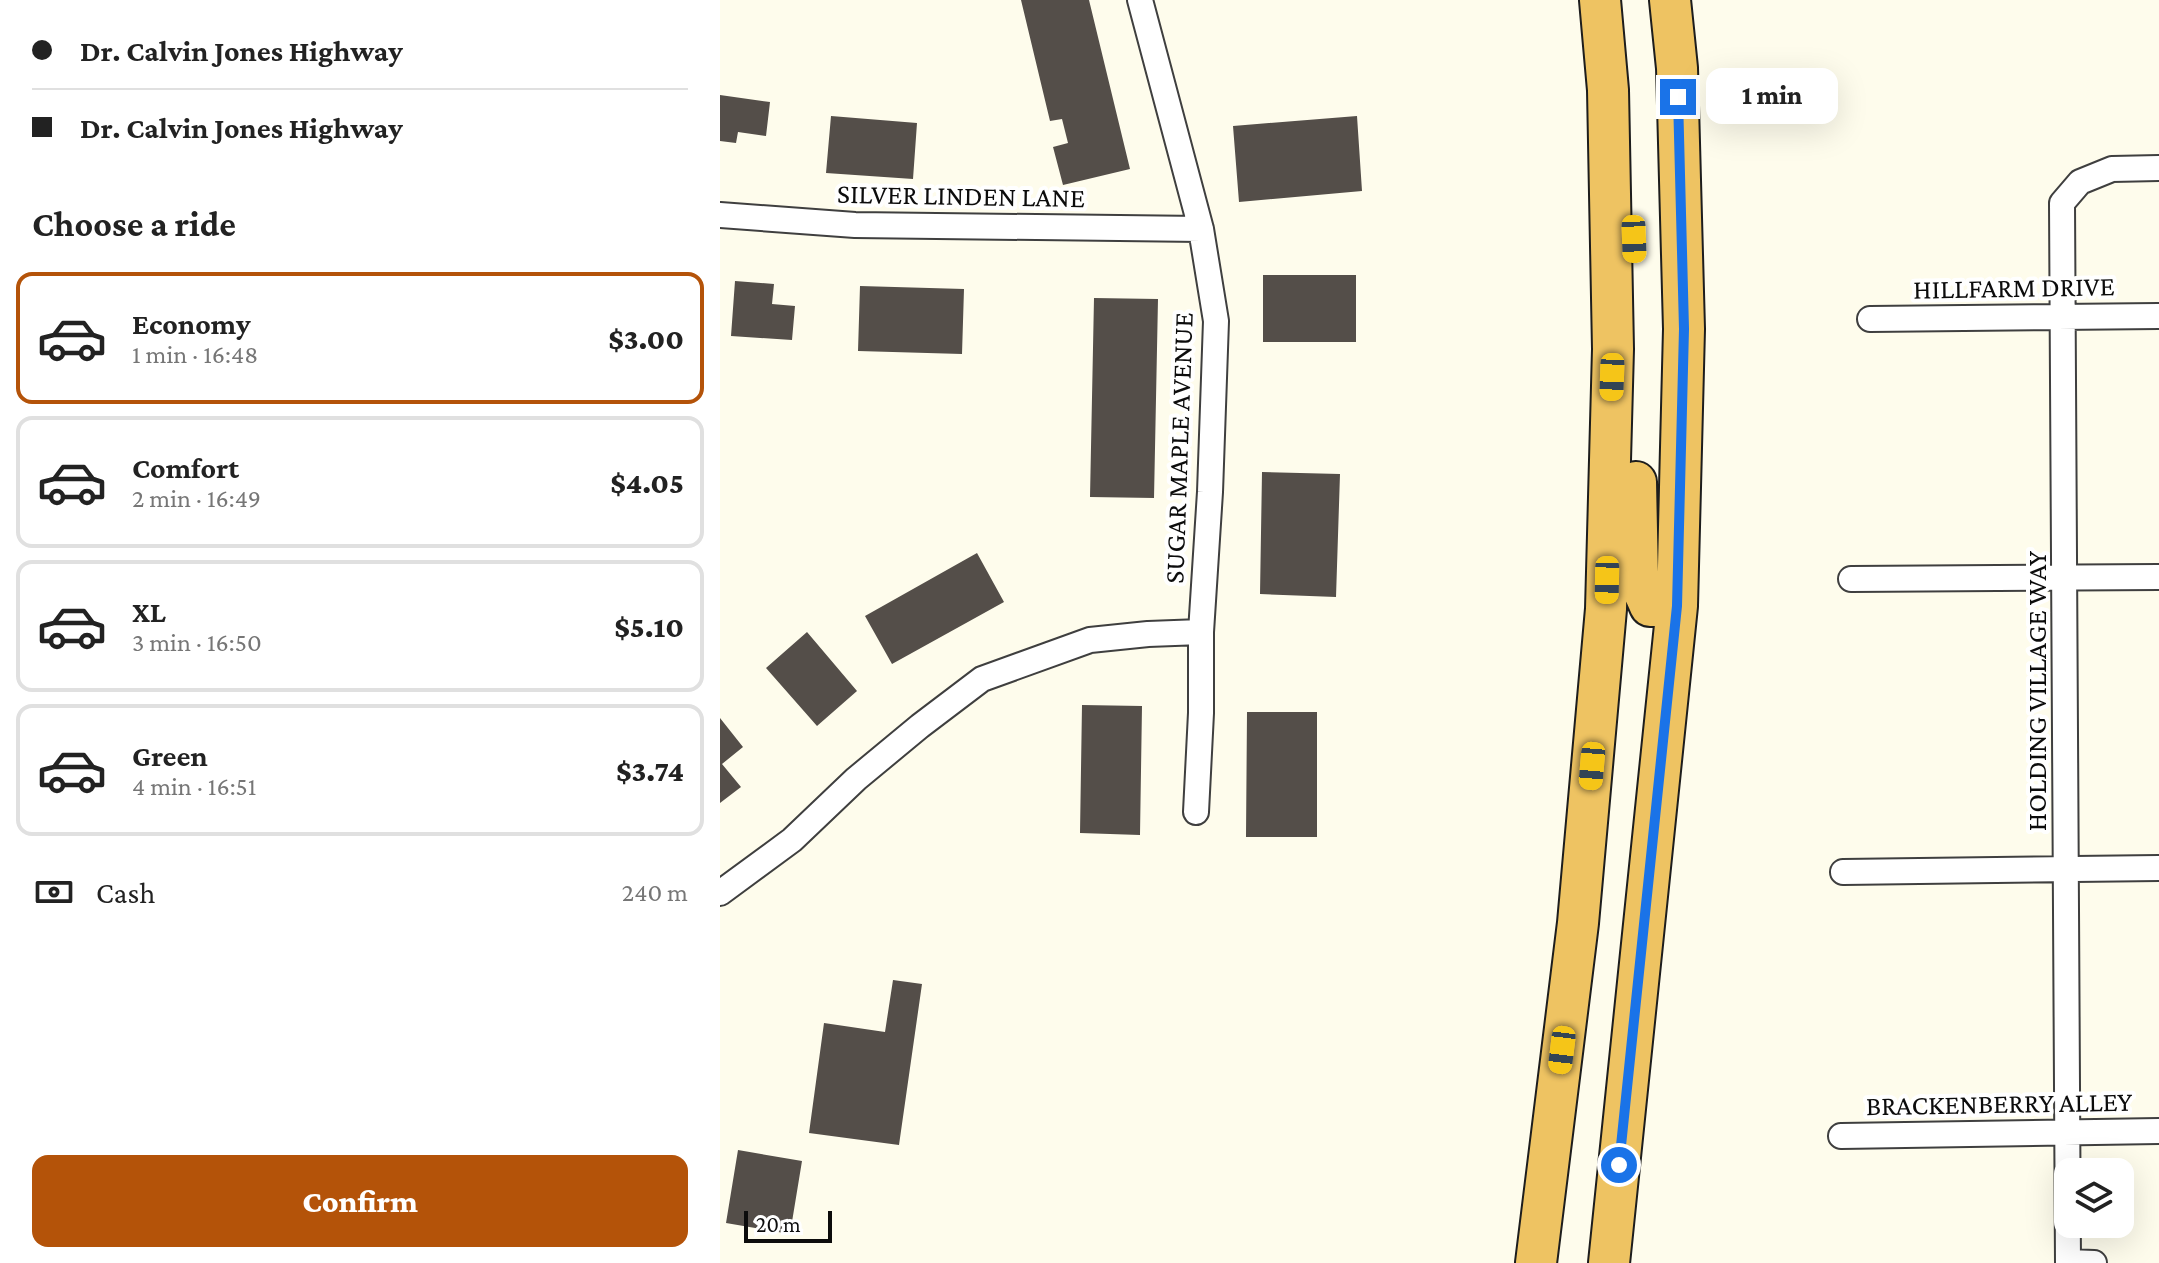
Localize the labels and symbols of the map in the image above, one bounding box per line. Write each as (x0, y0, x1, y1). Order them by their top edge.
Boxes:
callout: 1 min (1706, 69, 1838, 125)
route end (1660, 79, 1696, 115)
street label: SILVER LINDEN LANE (837, 178, 1085, 213)
car (1621, 215, 1647, 263)
street label: HILLFARM DRIVE (1913, 270, 2115, 305)
street label: SUGAR MAPLE AVENUE (1158, 312, 1199, 584)
car (1599, 353, 1625, 401)
street label: HOLDING VILLAGE WAY (2021, 551, 2052, 831)
car (1595, 556, 1619, 604)
car (1578, 741, 1606, 791)
car (1547, 1025, 1577, 1075)
street label: BRACKENBERRY ALLEY (1866, 1086, 2133, 1121)
route start (1601, 1147, 1637, 1183)
scale bar (744, 1207, 832, 1243)

